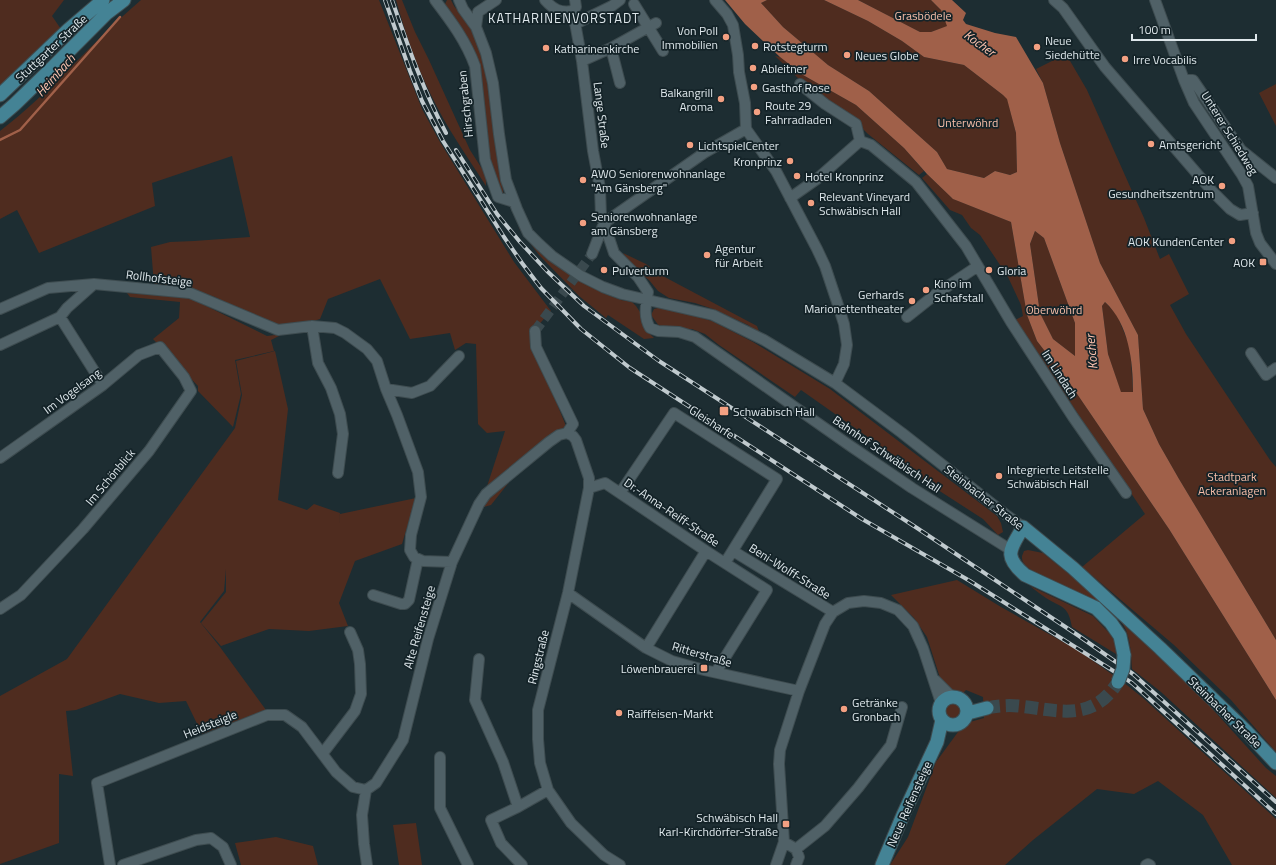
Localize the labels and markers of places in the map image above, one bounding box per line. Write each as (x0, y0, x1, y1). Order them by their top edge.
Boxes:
place label: Von Poll Immobilien (662, 21, 718, 54)
place label: Neue Siedehütte (1045, 31, 1100, 64)
marker: Von Poll Immobilien (721, 32, 731, 42)
place label: Rotstegturm (763, 37, 828, 56)
place label: Katharinenkirche (554, 39, 639, 58)
marker: Rotstegturm (750, 41, 760, 51)
marker: Neue Siedehütte (1032, 42, 1042, 52)
marker: Katharinenkirche (541, 43, 551, 53)
place label: Neues Globe (855, 46, 919, 65)
marker: Neues Globe (842, 50, 852, 60)
place label: Irre Vocabilis (1133, 50, 1197, 69)
marker: Irre Vocabilis (1120, 54, 1130, 64)
place label: Ableitner (761, 59, 807, 78)
marker: Ableitner (748, 63, 758, 73)
place label: Gasthof Rose (762, 78, 830, 97)
marker: Gasthof Rose (749, 82, 759, 92)
place label: Balkangrill Aroma (660, 83, 713, 116)
marker: Balkangrill Aroma (716, 94, 726, 104)
place label: Route 29 Fahrradladen (765, 96, 832, 129)
marker: Route 29 Fahrradladen (752, 107, 762, 117)
place label: Amtsgericht (1159, 135, 1222, 154)
place label: LichtspielCenter (698, 136, 779, 155)
marker: Amtsgericht (1146, 139, 1156, 149)
marker: LichtspielCenter (685, 140, 695, 150)
place label: Kronprinz (733, 152, 782, 171)
marker: Kronprinz (785, 156, 795, 166)
place label: AWO Seniorenwohnanlage "Am Gänsberg" (591, 164, 725, 197)
place label: Hotel Kronprinz (805, 167, 884, 186)
place label: AOK Gesundheitszentrum (1108, 170, 1214, 203)
marker: Hotel Kronprinz (792, 171, 802, 181)
marker: AWO Seniorenwohnanlage "Am Gänsberg" (578, 175, 588, 185)
marker: AOK Gesundheitszentrum (1217, 181, 1227, 191)
place label: Relevant Vineyard Schwäbisch Hall (819, 187, 910, 220)
marker: Relevant Vineyard Schwäbisch Hall (806, 198, 816, 208)
place label: Seniorenwohnanlage am Gänsberg (591, 207, 697, 240)
marker: Seniorenwohnanlage am Gänsberg (578, 218, 588, 228)
place label: AOK KundenCenter (1128, 232, 1224, 251)
marker: AOK KundenCenter (1227, 236, 1237, 246)
place label: Agentur für Arbeit (715, 239, 763, 272)
marker: Agentur für Arbeit (702, 250, 712, 260)
place label: AOK (1233, 253, 1255, 272)
marker: AOK (1258, 257, 1268, 267)
place label: Pulverturm (612, 261, 669, 280)
place label: Gloria (997, 261, 1026, 280)
marker: Pulverturm (599, 265, 609, 275)
marker: Gloria (984, 265, 994, 275)
place label: Kino im Schafstall (934, 274, 984, 307)
place label: Gerhards Marionettentheater (804, 285, 904, 318)
marker: Kino im Schafstall (921, 285, 931, 295)
marker: Gerhards Marionettentheater (907, 296, 917, 306)
place label: Schwäbisch Hall (733, 402, 815, 421)
marker: Schwäbisch Hall (718, 405, 730, 417)
place label: Integrierte Leitstelle Schwäbisch Hall (1007, 460, 1109, 493)
marker: Integrierte Leitstelle Schwäbisch Hall (994, 471, 1004, 481)
place label: Löwenbrauerei (621, 659, 696, 678)
marker: Löwenbrauerei (699, 663, 709, 673)
place label: Getränke Gronbach (852, 693, 900, 726)
place label: Raiffeisen-Markt (627, 704, 714, 723)
marker: Getränke Gronbach (839, 704, 849, 714)
marker: Raiffeisen-Markt (614, 708, 624, 718)
place label: Schwäbisch Hall Karl-Kirchdörfer-Straße (659, 808, 778, 841)
marker: Schwäbisch Hall Karl-Kirchdörfer-Straße (781, 819, 791, 829)

